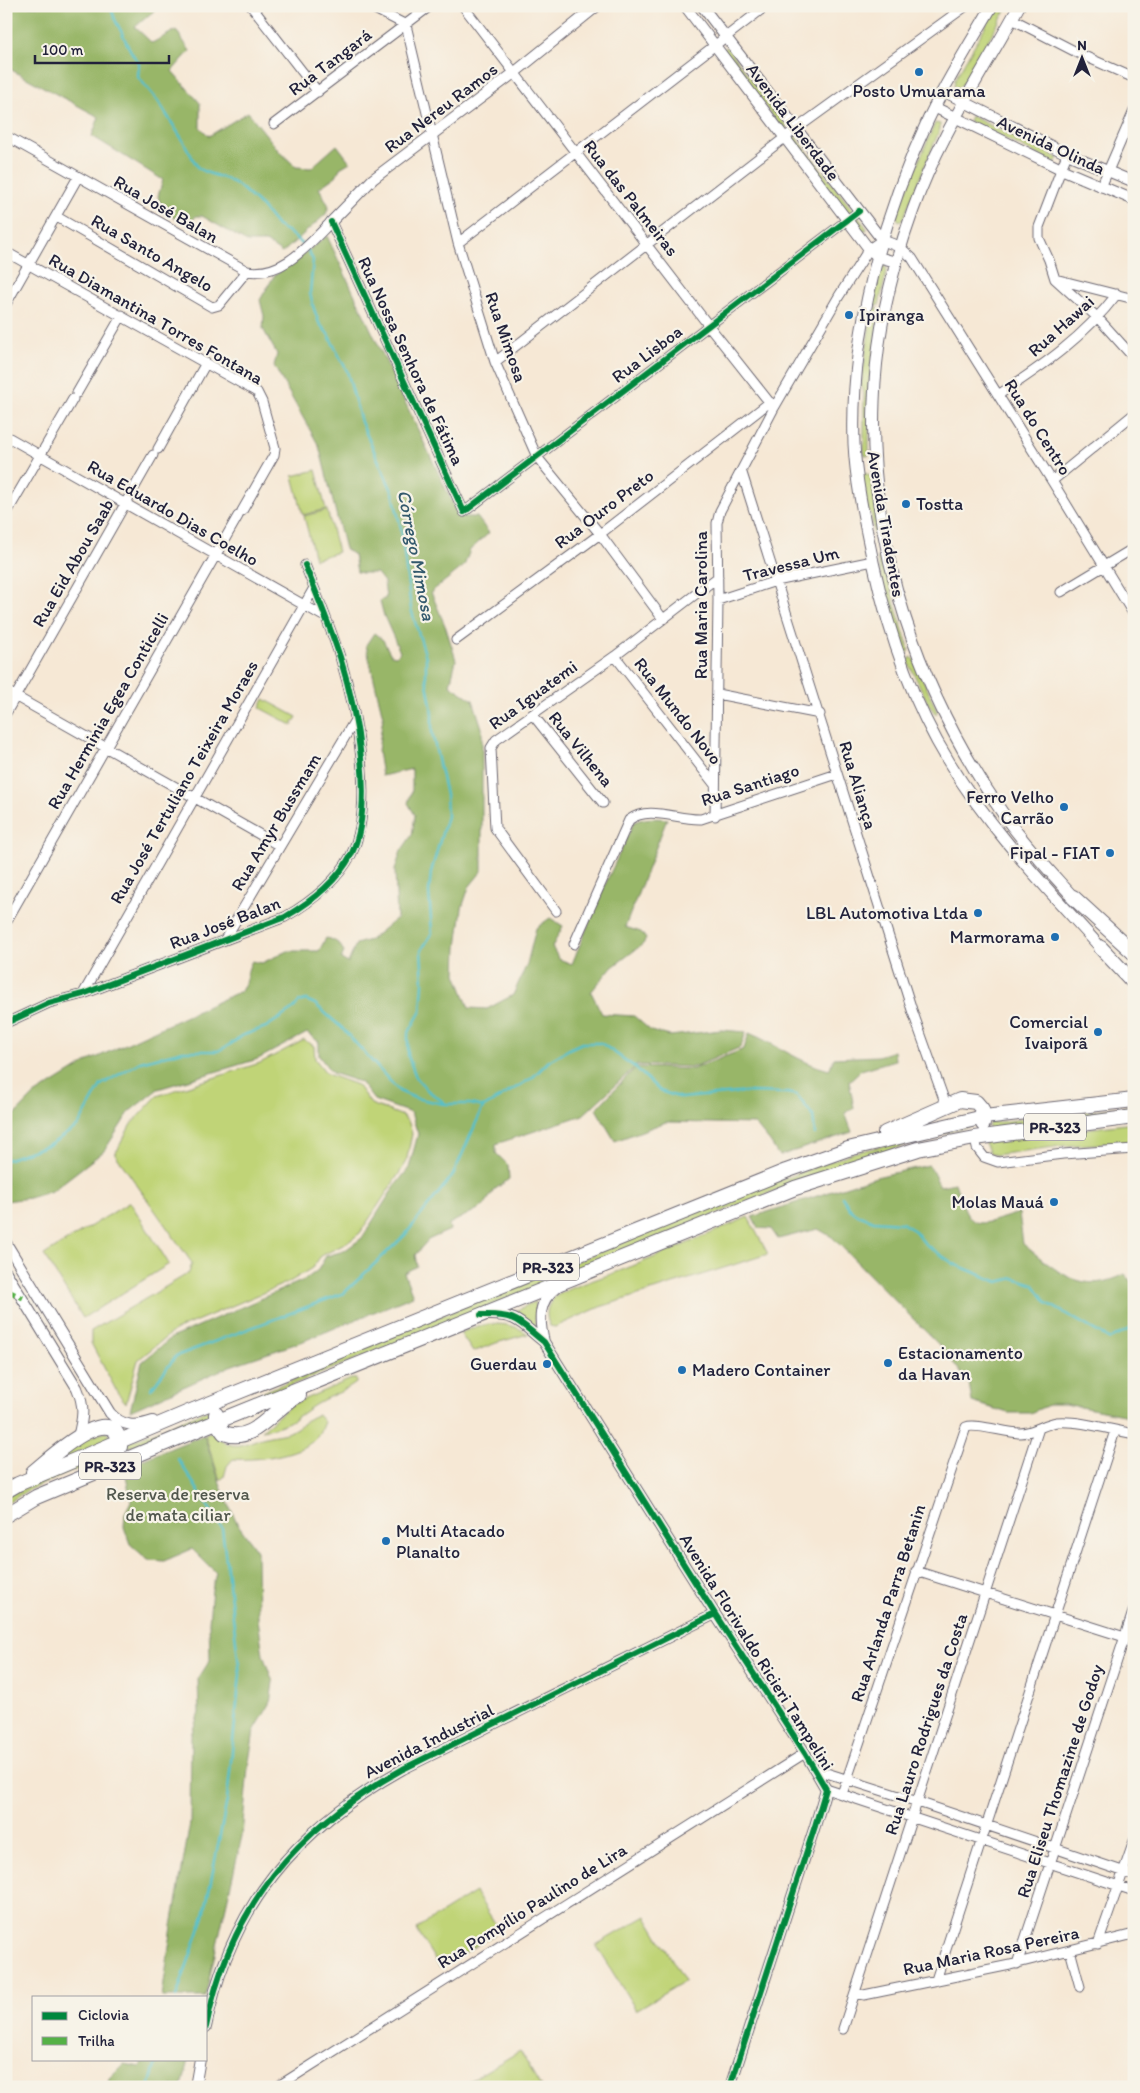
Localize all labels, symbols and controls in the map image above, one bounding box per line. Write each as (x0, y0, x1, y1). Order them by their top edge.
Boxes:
street label: Rua Tangará (284, 23, 376, 100)
scale bar (35, 32, 169, 64)
north arrow (1058, 32, 1108, 82)
text: N (1077, 37, 1087, 54)
text: 100 m (42, 41, 84, 59)
street label: Rua Nereu Ramos (380, 58, 502, 158)
street label: Avenida Liberdade (742, 59, 844, 185)
marker: Posto Umuarama (913, 66, 925, 78)
place label: Posto Umuarama (852, 80, 986, 102)
street label: Avenida Olinda (994, 110, 1109, 180)
street label: Rua das Palmeiras (579, 135, 683, 261)
street label: Rua José Balan (110, 170, 222, 248)
street label: Rua Santo Angelo (87, 209, 217, 297)
street label: Rua Diamantina Torres Fontana (45, 248, 268, 390)
street label: Rua Nossa Senhora de Fátima (353, 253, 469, 469)
street label: Rua Mimosa (480, 289, 532, 385)
street label: Rua Hawai (1023, 290, 1099, 362)
place label: Ipiranga (859, 304, 925, 326)
marker: Ipiranga (843, 309, 855, 321)
street label: Rua Lisboa (607, 320, 687, 388)
street label: Rua do Centro (1000, 375, 1076, 479)
street label: Avenida Tiradentes (862, 449, 910, 599)
street label: Rua Eduardo Dias Coelho (84, 455, 262, 571)
street label: Rua Ouro Preto (550, 464, 658, 554)
water label: Córrego Mimosa (393, 488, 441, 623)
place label: Tostta (916, 493, 963, 515)
street label: Rua Eid Abou Saab (27, 495, 119, 631)
marker: Tostta (900, 498, 912, 510)
street label: Rua Maria Carolina (690, 530, 712, 679)
street label: Travessa Um (741, 541, 842, 587)
street label: Rua Herminia Egea Conticelli (43, 609, 173, 813)
street label: Rua Mundo Novo (629, 653, 727, 769)
street label: Rua José Tertuliano Teixeira Moraes (105, 656, 263, 908)
street label: Rua Iguatemi (484, 656, 582, 734)
street label: Rua Vilhena (544, 707, 618, 791)
street label: Rua Aliança (834, 738, 882, 832)
street label: Rua Amyr Bussmam (226, 749, 326, 895)
street label: Rua Santiago (698, 759, 802, 811)
place label: Ferro Velho Carrão (966, 786, 1054, 829)
marker: Ferro Velho Carrão (1058, 801, 1070, 813)
place label: Fipal - FIAT (1010, 842, 1100, 864)
marker: Fipal - FIAT (1104, 847, 1116, 859)
street label: Rua José Balan (166, 892, 284, 954)
place label: LBL Automotiva Ltda (806, 902, 969, 924)
marker: LBL Automotiva Ltda (972, 907, 984, 919)
place label: Marmorama (950, 926, 1046, 948)
marker: Marmorama (1049, 931, 1061, 943)
place label: Comercial Ivaiporã (1009, 1011, 1089, 1054)
marker: Comercial Ivaiporã (1092, 1026, 1104, 1038)
road number: PR-323 (1024, 1114, 1086, 1140)
place label: Molas Mauá (951, 1191, 1045, 1213)
marker: Molas Mauá (1048, 1196, 1060, 1208)
road number: PR-323 (517, 1254, 579, 1280)
place label: Estacionamento da Havan (898, 1342, 1023, 1385)
place label: Guerdau (470, 1353, 537, 1375)
marker: Estacionamento da Havan (882, 1357, 894, 1369)
marker: Guerdau (541, 1358, 553, 1370)
place label: Madero Container (692, 1359, 831, 1381)
marker: Madero Container (676, 1364, 688, 1376)
road number: PR-323 (79, 1452, 141, 1480)
park label: Reserva de reserva de mata ciliar (106, 1483, 251, 1526)
street label: Rua Arlanda Parra Betanin (846, 1501, 930, 1705)
place label: Multi Atacado Planalto (396, 1520, 505, 1563)
street label: Avenida Florivaldo Ricieri Tampelini (675, 1530, 839, 1774)
marker: Multi Atacado Planalto (380, 1535, 392, 1547)
street label: Rua Lauro Rodrigues da Costa (880, 1610, 972, 1838)
street label: Rua Eliseu Thomazine de Godoy (1012, 1661, 1108, 1901)
street label: Avenida Industrial (360, 1699, 498, 1783)
street label: Rua Pompílio Paulino de Lira (433, 1838, 631, 1973)
street label: Rua Maria Rosa Pereira (901, 1922, 1081, 1980)
legend (32, 1996, 208, 2060)
text: Ciclovia (78, 2006, 129, 2024)
text: Trilha (78, 2032, 115, 2050)

